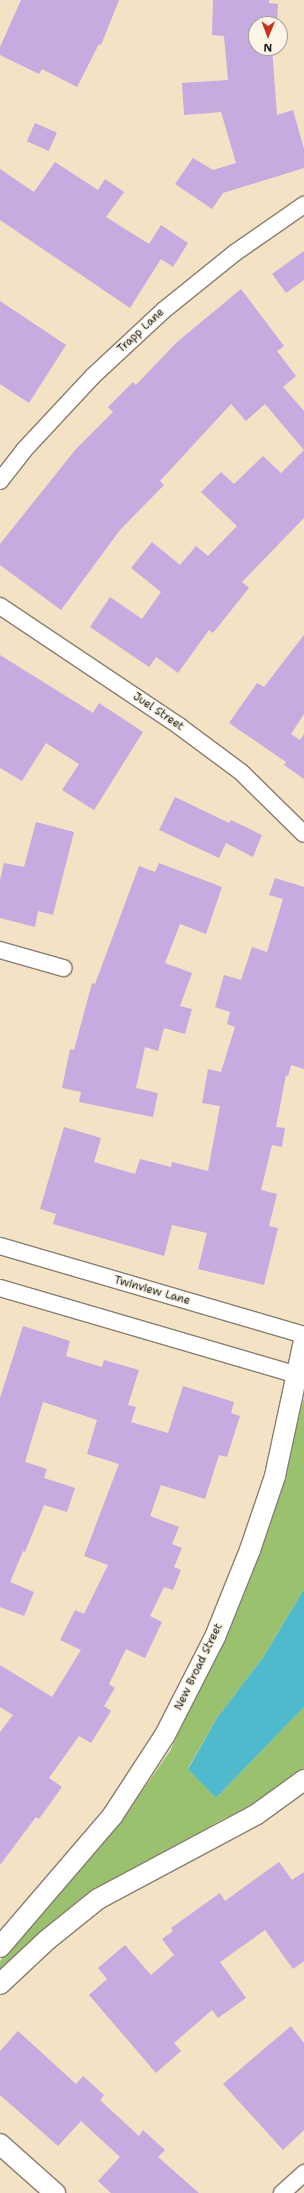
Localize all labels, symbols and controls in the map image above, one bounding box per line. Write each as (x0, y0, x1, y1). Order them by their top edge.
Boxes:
north arrow (248, 16, 288, 56)
text: N (263, 40, 272, 55)
street label: Trapp Lane (115, 306, 167, 356)
street label: Juel Street (130, 690, 186, 734)
street label: Twinview Lane (112, 1274, 192, 1308)
street label: New Broad Street (172, 1621, 226, 1713)

